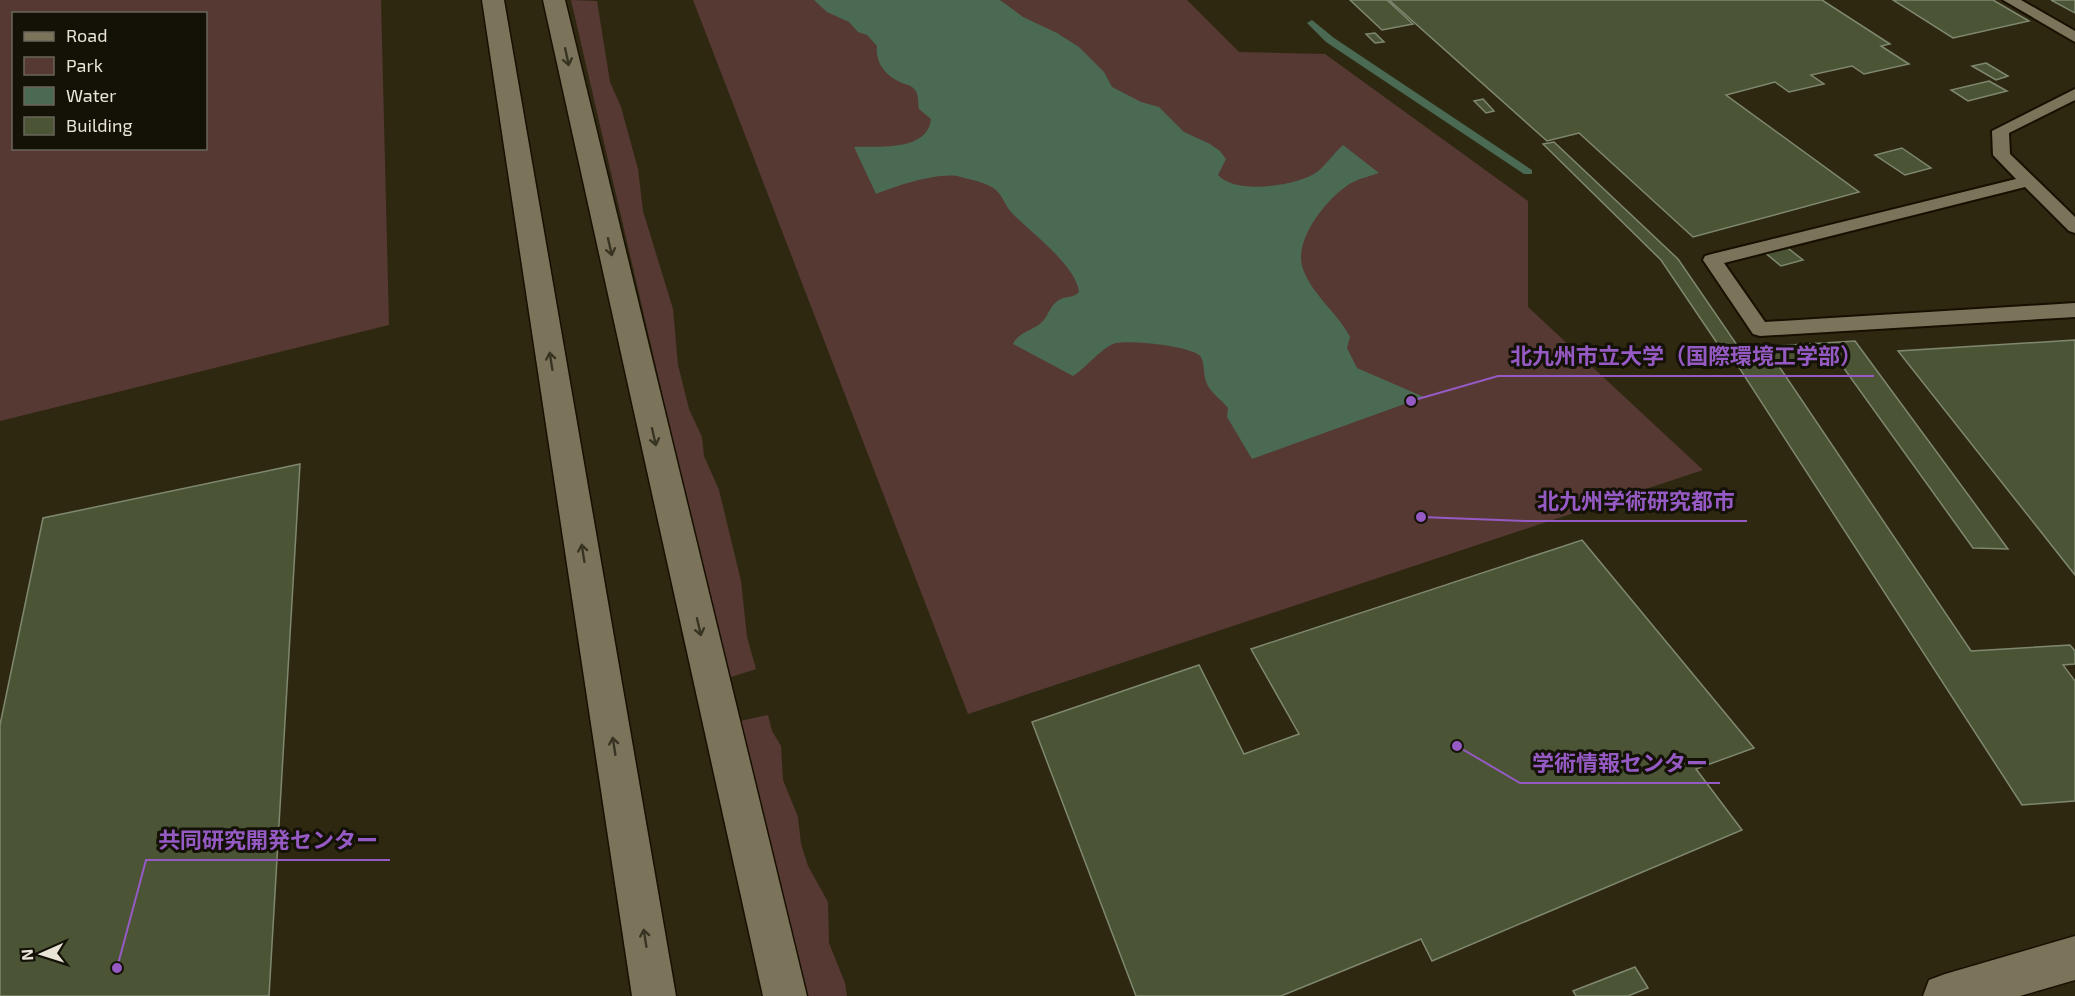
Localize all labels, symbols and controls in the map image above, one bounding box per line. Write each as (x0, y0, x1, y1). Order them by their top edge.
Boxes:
legend (12, 12, 207, 150)
text: Road (66, 24, 107, 46)
one-way arrow (561, 47, 573, 66)
text: Park (66, 54, 103, 76)
text: Water (66, 84, 116, 106)
text: Building (66, 114, 133, 136)
one-way arrow (605, 237, 616, 257)
callout: 北九州市立大学（国際環境工学部） (1498, 336, 1874, 376)
text: 北九州市立大学（国際環境工学部） (1510, 342, 1862, 368)
one-way arrow (546, 351, 557, 371)
one-way arrow (649, 427, 661, 446)
callout: 北九州学術研究都市 (1525, 481, 1747, 521)
text: 北九州学術研究都市 (1537, 487, 1735, 513)
one-way arrow (577, 544, 588, 564)
one-way arrow (694, 617, 705, 636)
one-way arrow (608, 736, 619, 756)
callout: 学術情報センター (1520, 743, 1720, 783)
text: 学術情報センター (1532, 749, 1708, 775)
callout: 共同研究開発センター (146, 820, 390, 860)
text: 共同研究開発センター (158, 826, 378, 852)
north arrow (12, 924, 72, 984)
one-way arrow (639, 929, 650, 949)
text: N (17, 949, 36, 961)

